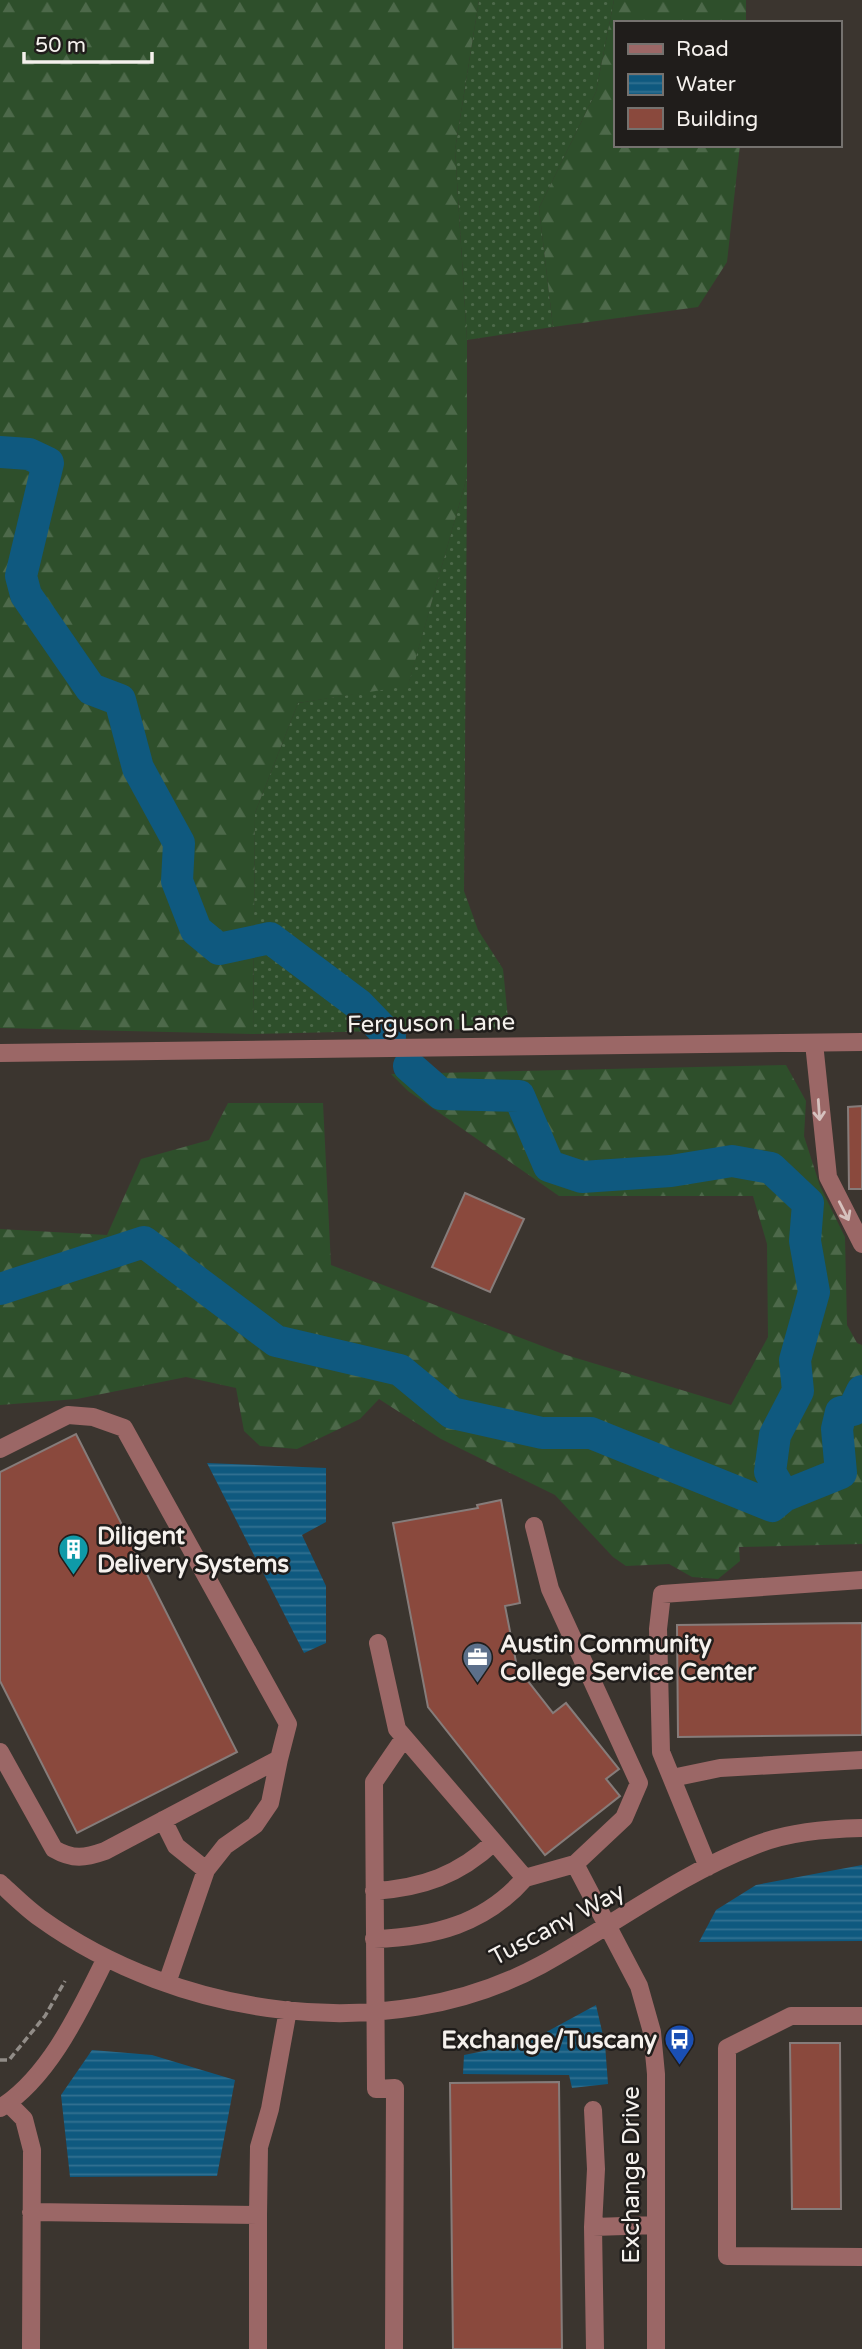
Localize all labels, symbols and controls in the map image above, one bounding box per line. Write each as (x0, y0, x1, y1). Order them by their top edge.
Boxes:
scale bar (24, 21, 152, 65)
legend (614, 21, 841, 147)
text: 50 m (35, 33, 86, 58)
text: Road (676, 37, 729, 62)
text: Water (676, 72, 736, 97)
text: Building (676, 107, 758, 132)
street label: Ferguson Lane (347, 1008, 515, 1039)
one-way arrow (813, 1098, 826, 1121)
one-way arrow (838, 1200, 852, 1221)
place label: Diligent Delivery Systems (97, 1522, 289, 1579)
building icon: Diligent Delivery Systems (57, 1533, 91, 1577)
place label: Austin Community College Service Center (500, 1630, 757, 1687)
office icon: Austin Community College Service Center (460, 1641, 494, 1685)
street label: Tuscany Way (485, 1877, 630, 1972)
bus stop icon: Exchange/Tuscany (663, 2023, 697, 2067)
place label: Exchange/Tuscany (441, 2026, 657, 2055)
street label: Exchange Drive (617, 2086, 646, 2264)

